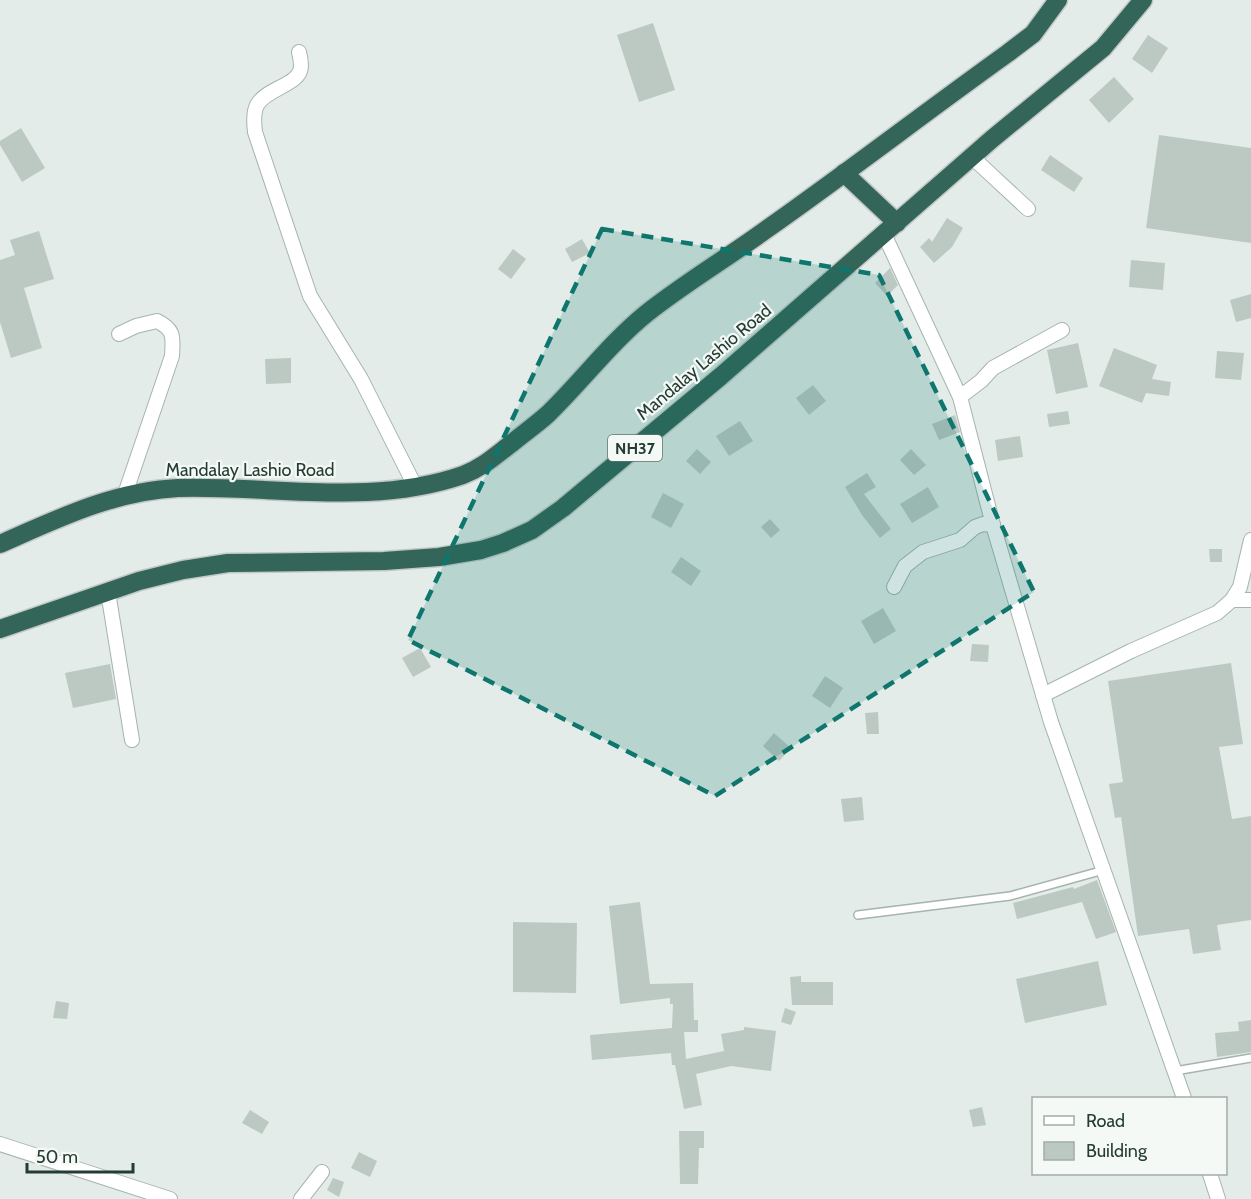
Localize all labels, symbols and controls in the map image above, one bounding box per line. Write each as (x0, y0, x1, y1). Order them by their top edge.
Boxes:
street label: Mandalay Lashio Road (632, 299, 776, 425)
road number: NH37 (608, 435, 662, 461)
street label: Mandalay Lashio Road (165, 459, 335, 481)
legend (1032, 1097, 1227, 1175)
text: Road (1086, 1110, 1125, 1132)
scale bar (27, 1136, 134, 1174)
text: Building (1086, 1140, 1148, 1162)
text: 50 m (36, 1146, 78, 1168)

